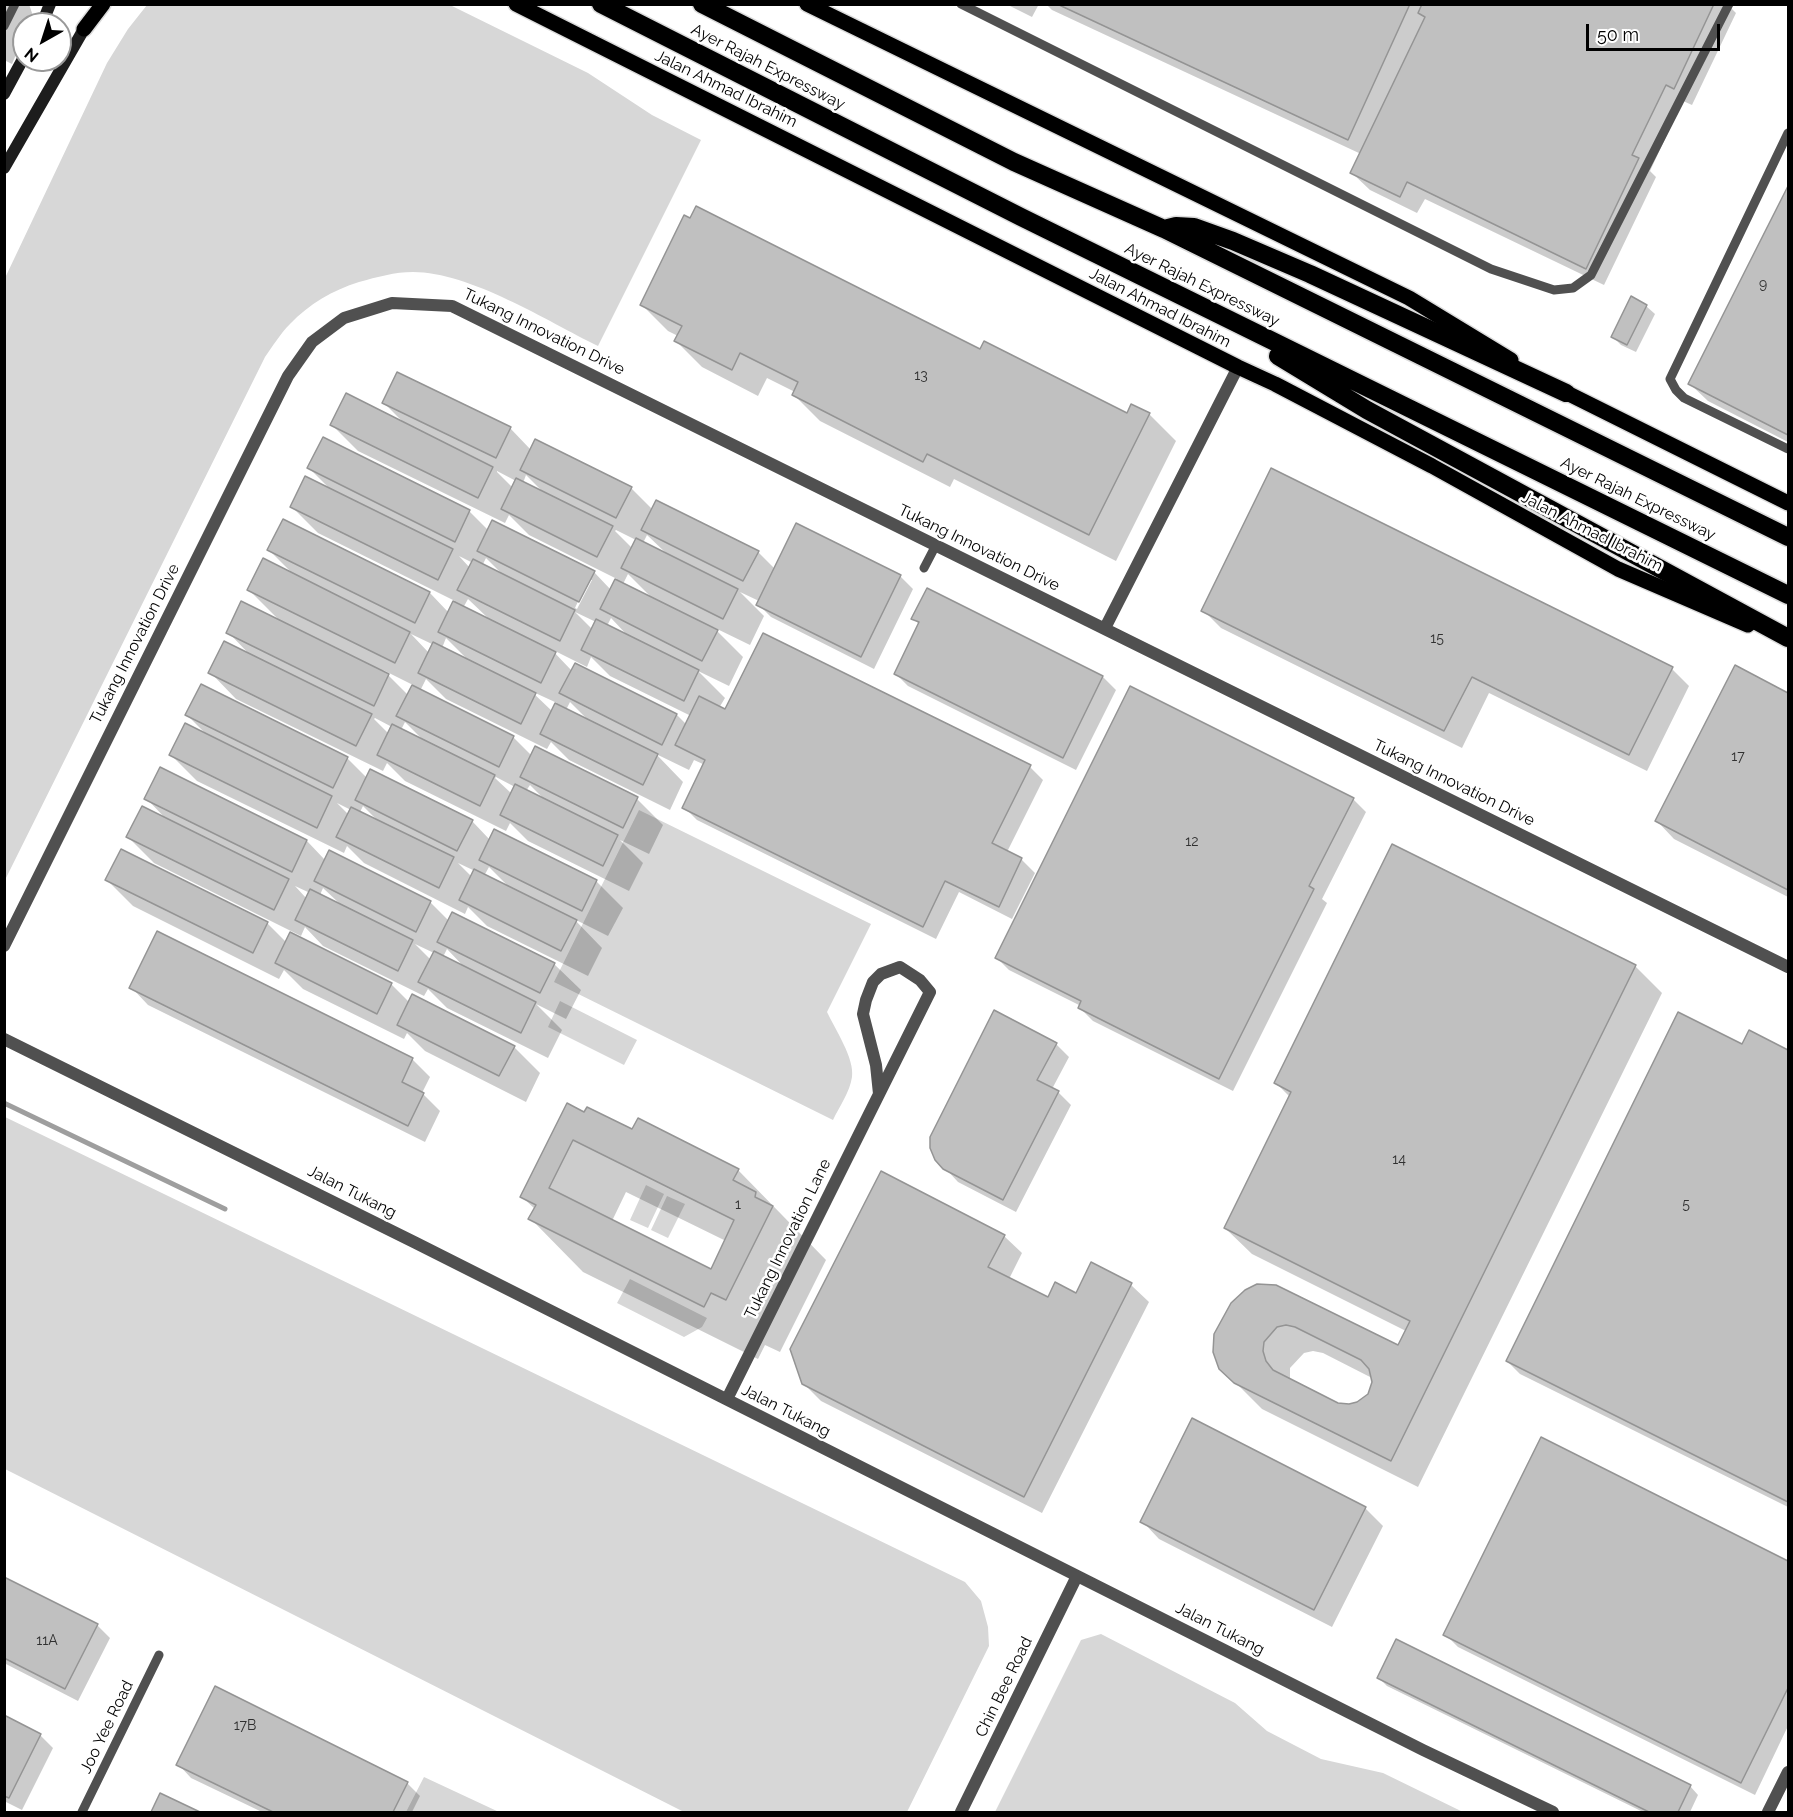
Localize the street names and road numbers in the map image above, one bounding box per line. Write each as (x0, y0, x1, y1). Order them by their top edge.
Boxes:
street label: Ayer Rajah Expressway (688, 20, 848, 114)
street label: Jalan Ahmad Ibrahim (652, 46, 800, 132)
street label: Ayer Rajah Expressway (1121, 239, 1283, 331)
street label: Jalan Ahmad Ibrahim (1086, 264, 1234, 352)
street label: Tukang Innovation Drive (460, 285, 628, 379)
street label: Ayer Rajah Expressway (1557, 453, 1719, 545)
street label: Jalan Ahmad Ibrahim (1518, 488, 1666, 576)
street label: Tukang Innovation Drive (895, 501, 1063, 595)
street label: Tukang Innovation Drive (86, 561, 184, 727)
street label: Tukang Innovation Drive (1370, 736, 1538, 830)
street label: Tukang Innovation Lane (741, 1156, 835, 1322)
street label: Jalan Tukang (304, 1161, 400, 1223)
street label: Jalan Tukang (738, 1380, 834, 1442)
street label: Jalan Tukang (1172, 1598, 1268, 1660)
street label: Chin Bee Road (971, 1634, 1037, 1740)
street label: Joo Yee Road (76, 1677, 138, 1777)

